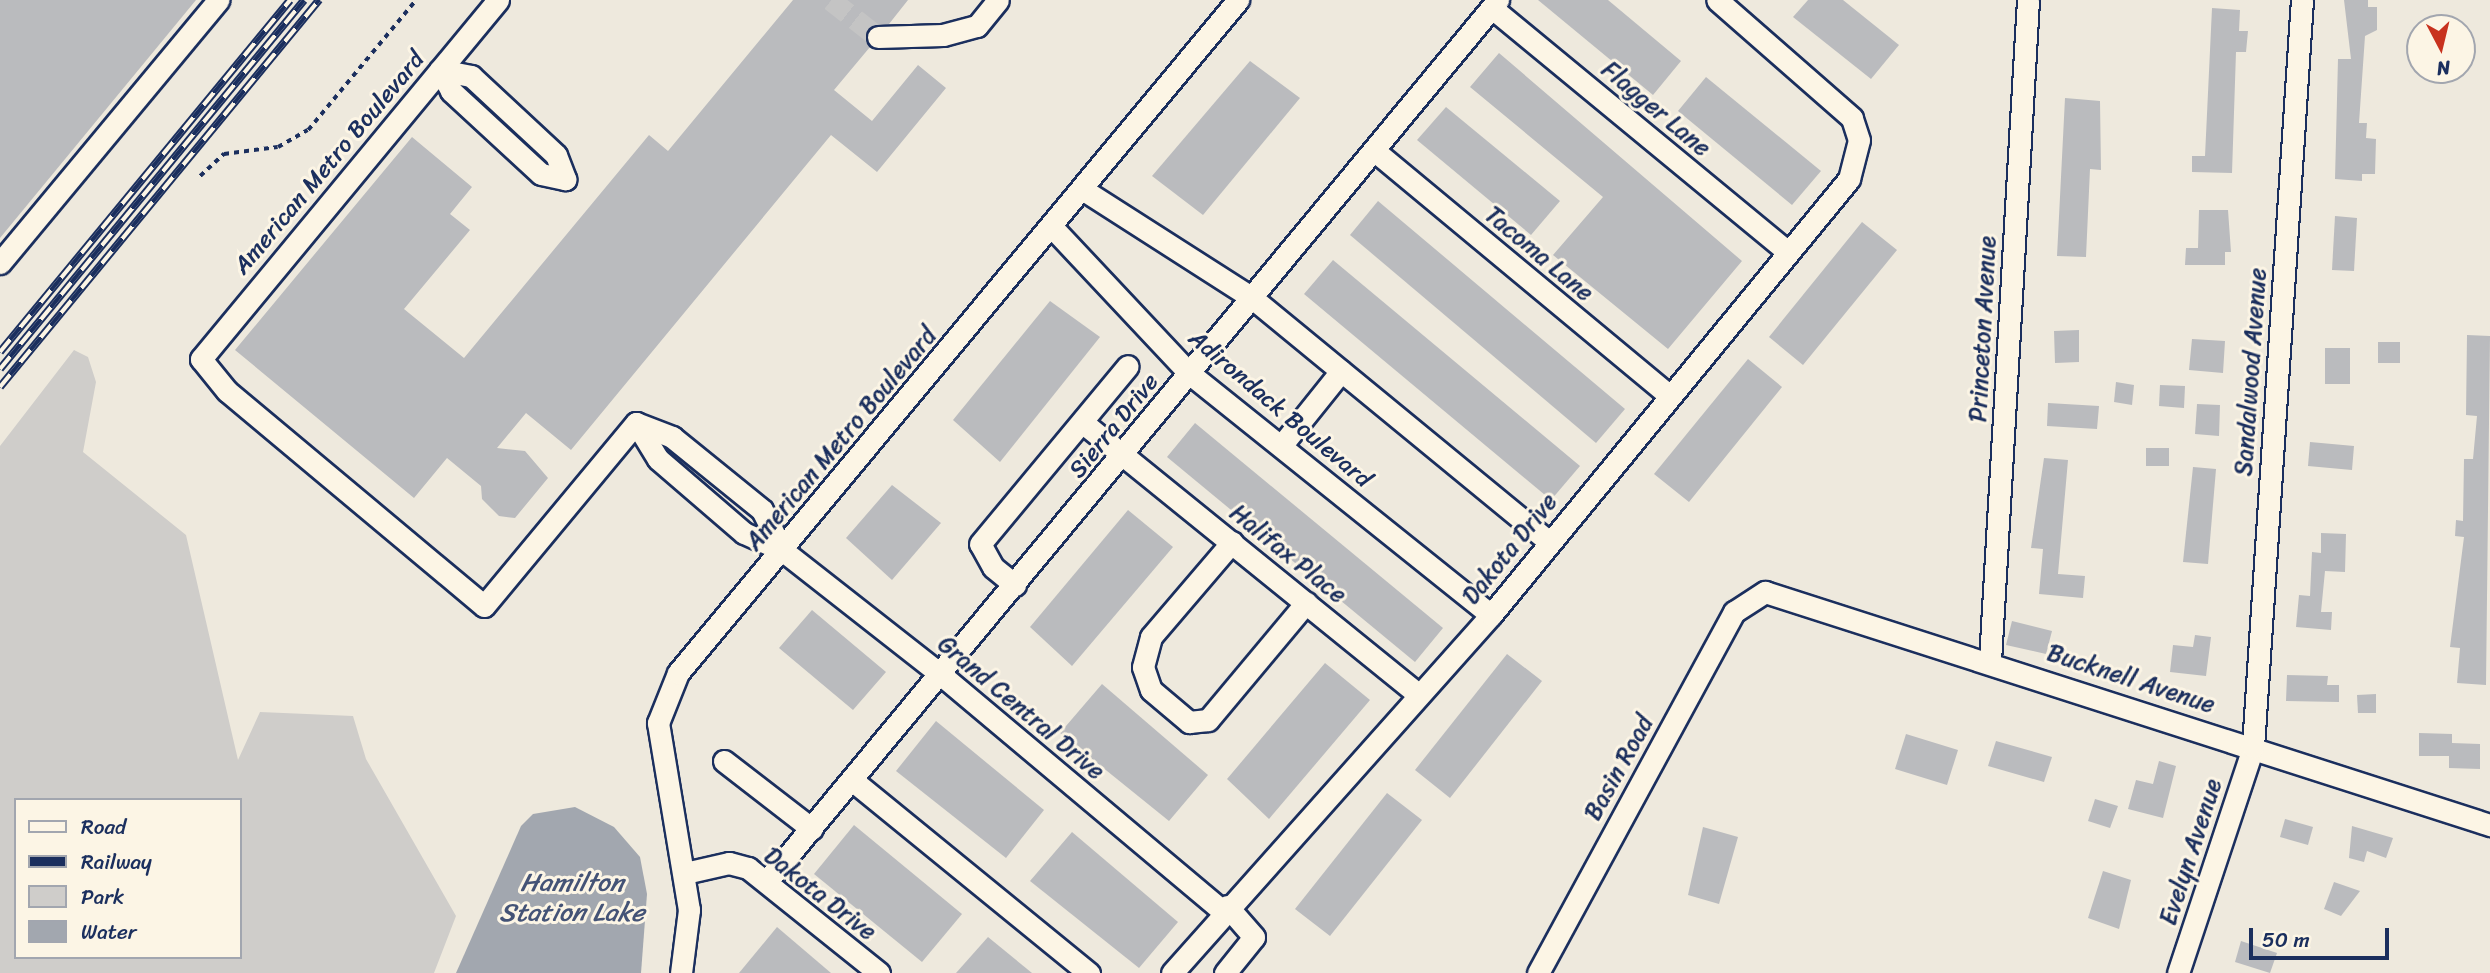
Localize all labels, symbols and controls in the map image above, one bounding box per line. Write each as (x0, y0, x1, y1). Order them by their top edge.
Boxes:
north arrow (2406, 14, 2476, 84)
street label: American Metro Boulevard (228, 46, 430, 280)
text: N (2435, 51, 2452, 86)
street label: Flagger Lane (1596, 55, 1716, 163)
street label: Tacoma Lane (1479, 200, 1599, 308)
street label: Princeton Avenue (1964, 235, 2002, 423)
street label: Sandalwood Avenue (2229, 267, 2273, 477)
street label: American Metro Boulevard (740, 322, 942, 556)
street label: Adirondack Boulevard (1183, 324, 1377, 494)
street label: Sierra Drive (1063, 368, 1165, 484)
street label: Dakota Drive (1457, 488, 1563, 610)
street label: Halifax Place (1224, 498, 1352, 610)
street label: Grand Central Drive (932, 630, 1110, 786)
street label: Bucknell Avenue (2044, 638, 2218, 720)
street label: Basin Road (1578, 711, 1660, 825)
street label: Evelyn Avenue (2154, 775, 2228, 929)
legend (14, 798, 242, 959)
text: Road (81, 808, 126, 846)
street label: Dakota Drive (758, 841, 882, 947)
text: Railway (81, 843, 152, 881)
water label: Hamilton Station Lake (499, 867, 645, 928)
text: Park (81, 878, 124, 916)
text: Water (81, 913, 136, 951)
scale bar (2252, 914, 2392, 958)
text: 50 m (2262, 921, 2310, 959)

